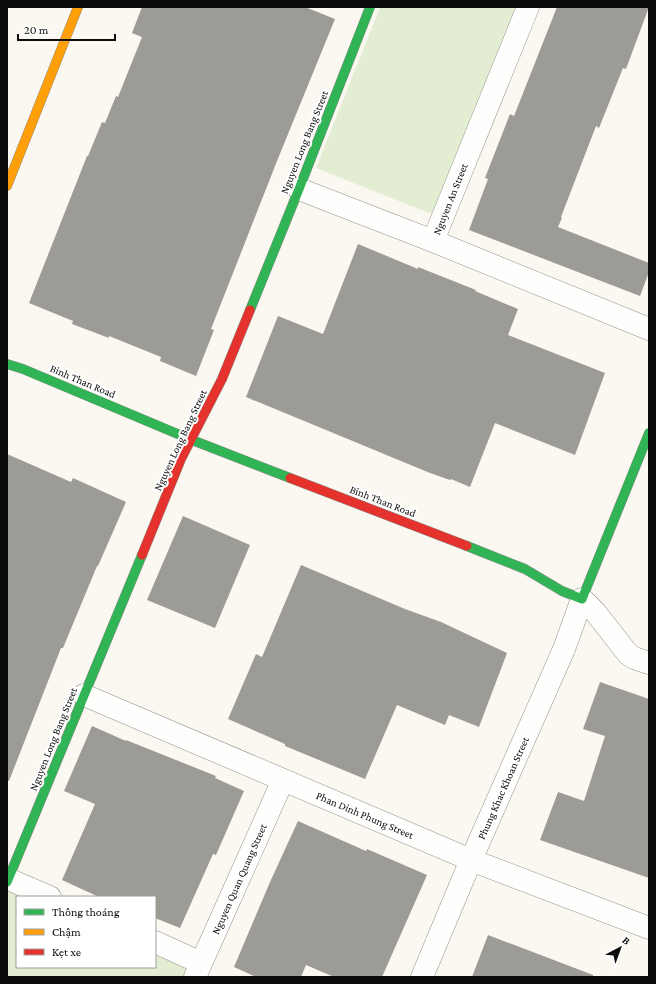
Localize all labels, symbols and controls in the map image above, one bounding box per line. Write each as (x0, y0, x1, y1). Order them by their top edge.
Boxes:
scale bar (18, 16, 115, 42)
text: 20 m (24, 23, 49, 37)
street label: Nguyen Long Bang Street (278, 88, 331, 196)
street label: Nguyen An Street (430, 161, 471, 237)
street label: Binh Than Road (48, 362, 118, 400)
street label: Nguyen Long Bang Street (151, 387, 210, 493)
street label: Binh Than Road (348, 483, 418, 519)
street label: Nguyen Long Bang Street (27, 685, 80, 793)
street label: Phung Khac Khoan Street (475, 735, 532, 842)
street label: Phan Dinh Phung Street (314, 789, 416, 842)
street label: Nguyen Quan Quang Street (209, 822, 270, 937)
legend (16, 896, 156, 968)
text: Thông thoáng (52, 905, 120, 919)
text: Chậm (52, 925, 81, 939)
north arrow (600, 928, 640, 968)
text: B (620, 934, 633, 947)
text: Kẹt xe (52, 945, 81, 959)

